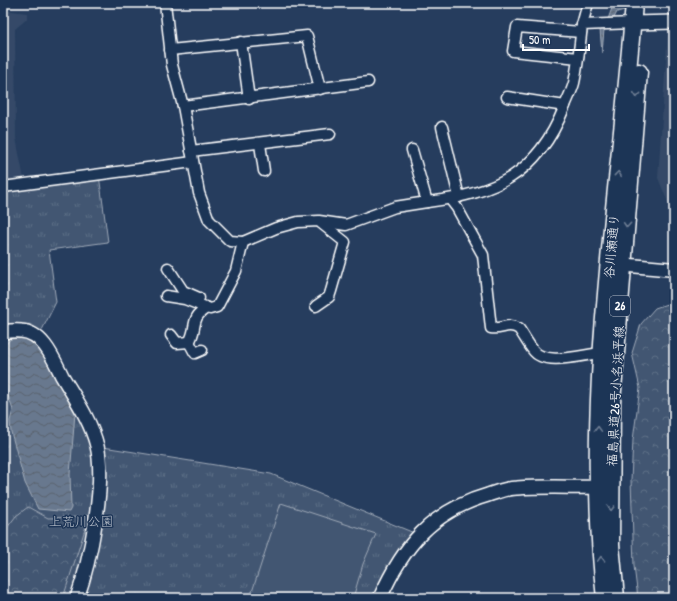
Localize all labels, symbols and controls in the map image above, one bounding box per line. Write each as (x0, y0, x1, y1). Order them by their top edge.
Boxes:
scale bar (523, 26, 589, 52)
text: 50 m (529, 31, 550, 48)
one-way arrow (633, 92, 642, 98)
one-way arrow (613, 171, 622, 177)
street label: 谷川瀬通り (599, 213, 623, 279)
one-way arrow (622, 222, 631, 228)
road number: 26 (610, 296, 630, 316)
street label: 福島県道26号小名浜平線 (602, 324, 628, 467)
one-way arrow (594, 426, 602, 432)
one-way arrow (607, 505, 615, 511)
park label: 上荒川公園 (48, 512, 114, 530)
one-way arrow (597, 556, 605, 562)

